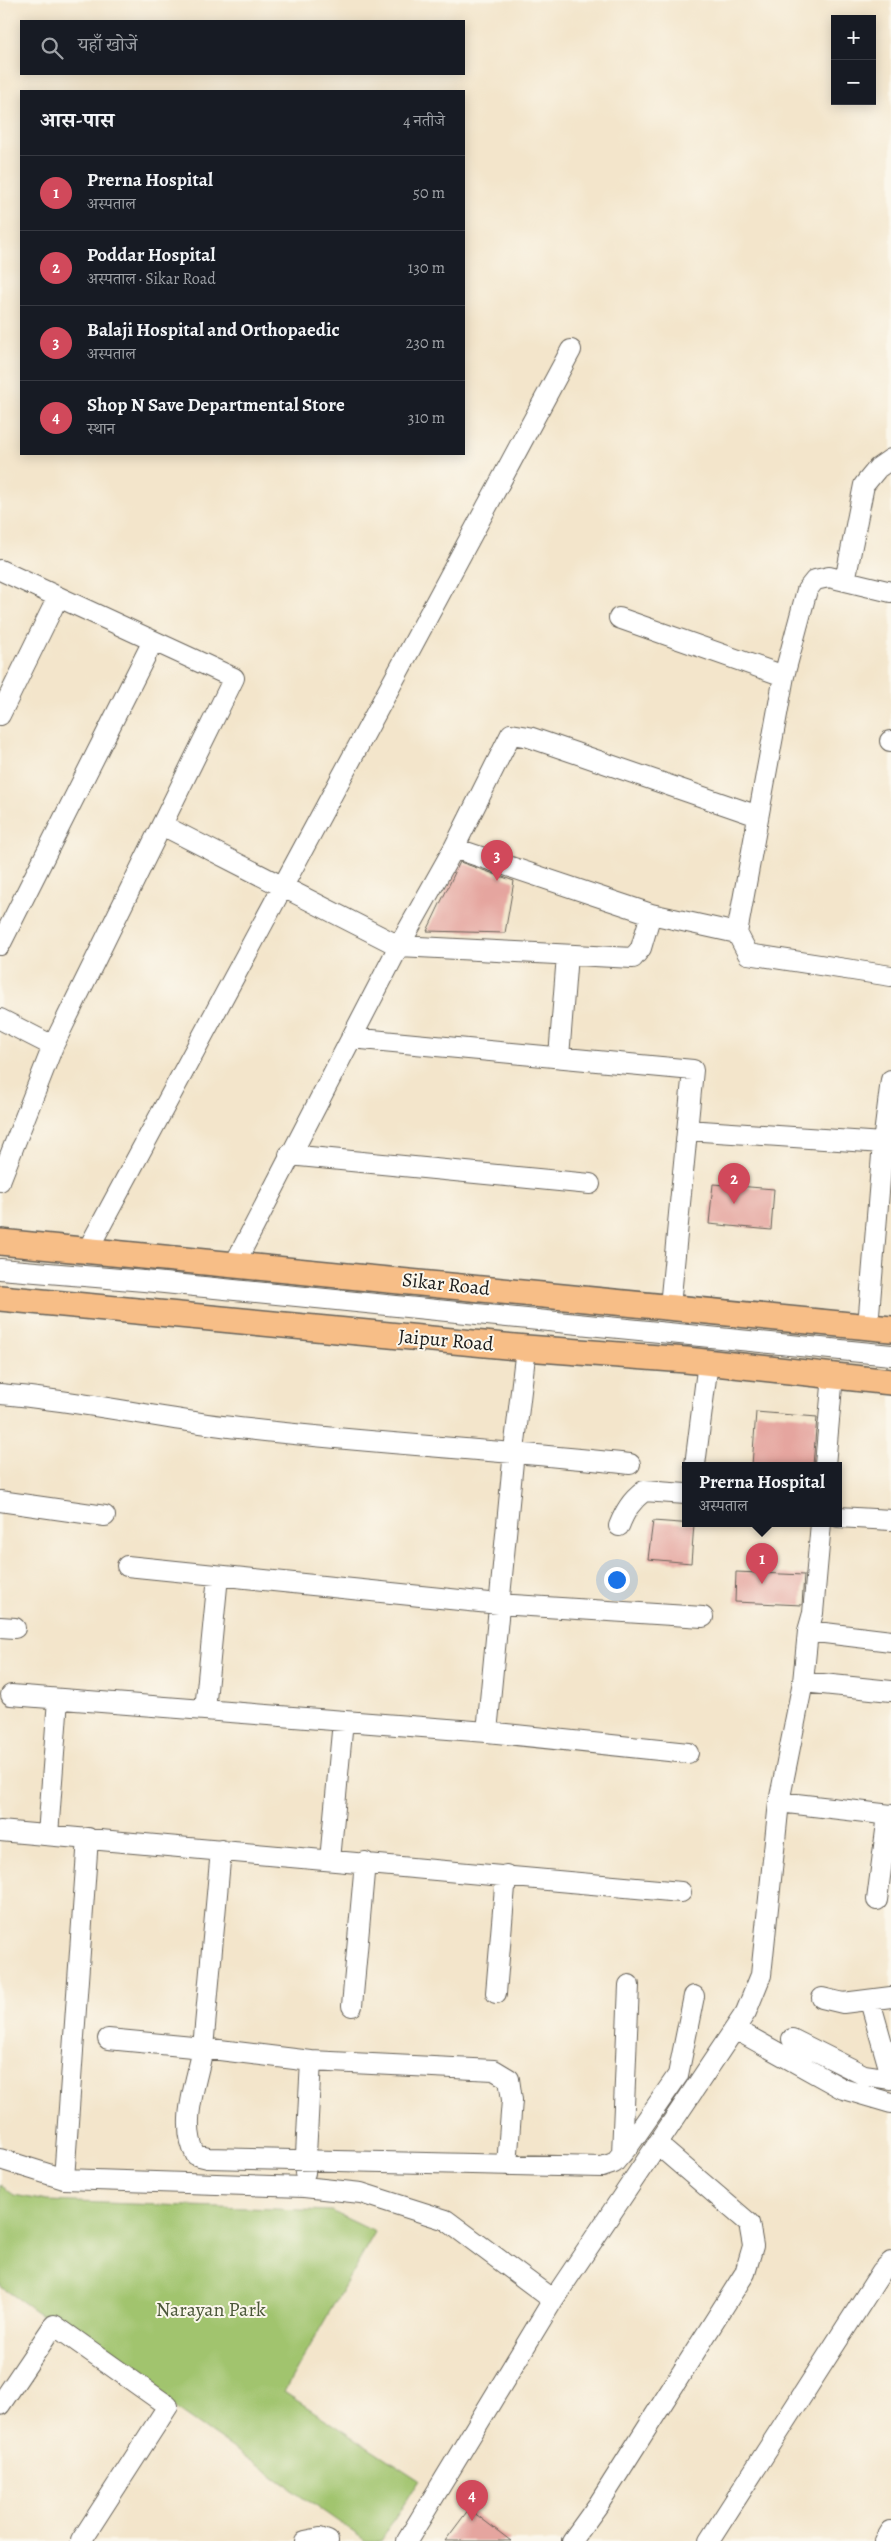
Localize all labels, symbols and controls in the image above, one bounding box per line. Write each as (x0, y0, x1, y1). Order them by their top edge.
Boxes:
map controls (831, 15, 876, 105)
button: + (831, 15, 876, 60)
search box (20, 20, 465, 75)
text: यहाँ खोजें (78, 32, 137, 58)
icon: search (38, 34, 66, 62)
button: − (831, 60, 876, 105)
text: आस-पास (40, 106, 114, 134)
text: 4 नतीजे (403, 110, 445, 132)
text: Prerna Hospital (87, 167, 213, 193)
text: 1 (53, 182, 59, 204)
text: 50 m (413, 182, 445, 204)
text: अस्पताल (87, 193, 136, 215)
text: Poddar Hospital (87, 242, 215, 268)
text: 2 (52, 257, 60, 279)
text: 130 m (408, 257, 445, 279)
text: अस्पताल · Sikar Road (87, 268, 216, 290)
text: Balaji Hospital and Orthopaedic (87, 317, 340, 343)
text: 3 (53, 332, 59, 354)
text: 230 m (406, 332, 445, 354)
text: अस्पताल (87, 343, 136, 365)
text: Shop N Save Departmental Store (87, 392, 345, 418)
text: 4 (52, 407, 60, 429)
text: 310 m (408, 407, 445, 429)
text: स्थान (87, 418, 115, 440)
pin: 3 (481, 840, 513, 881)
pin: 2 (718, 1163, 750, 1204)
street label: Sikar Road (401, 1266, 492, 1302)
street label: Jaipur Road (397, 1322, 495, 1358)
popup (682, 1462, 842, 1527)
text: Prerna Hospital (699, 1469, 825, 1495)
text: अस्पताल (699, 1495, 748, 1517)
pin: 1 (746, 1543, 778, 1584)
your location (604, 1567, 630, 1593)
park label: Narayan Park (156, 2296, 266, 2323)
pin: 4 (456, 2480, 488, 2521)

